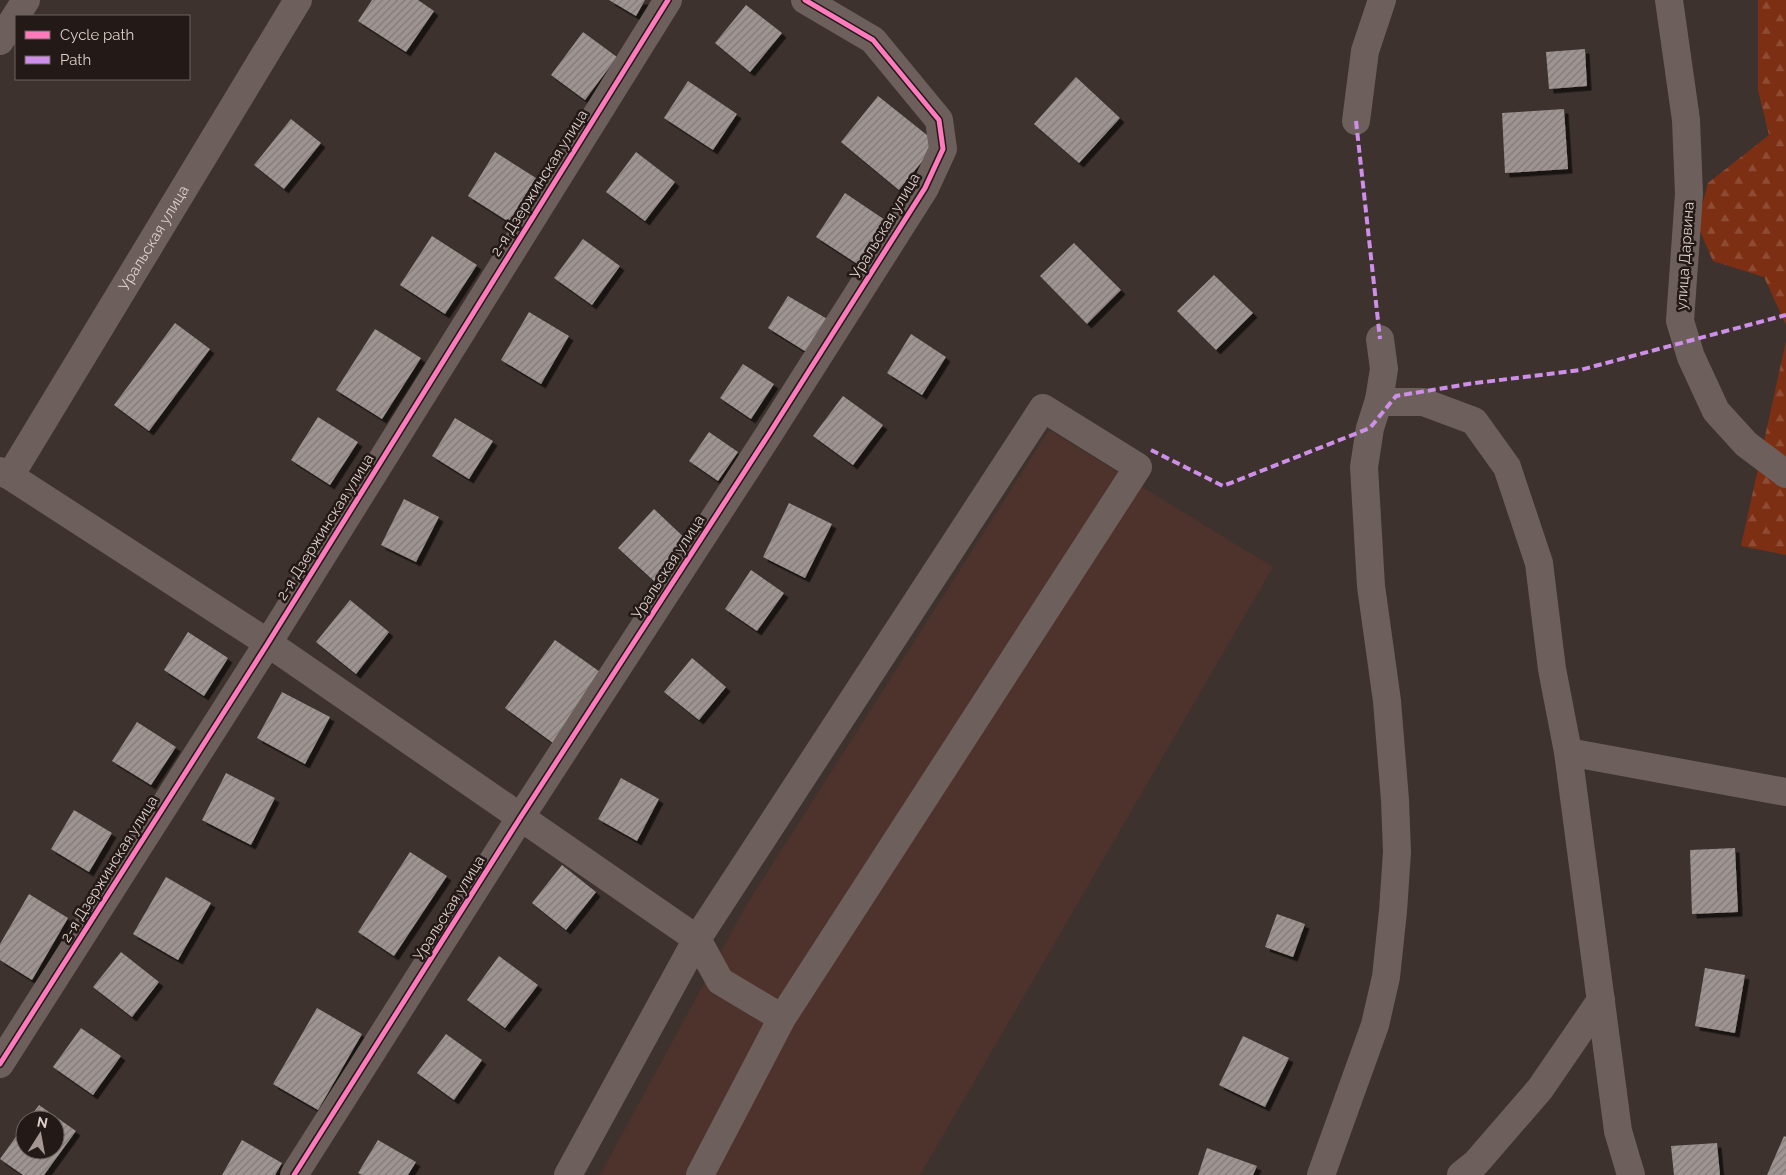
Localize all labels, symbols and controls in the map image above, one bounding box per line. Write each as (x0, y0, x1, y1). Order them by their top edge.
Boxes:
legend (15, 15, 190, 80)
text: Cycle path (60, 26, 134, 44)
text: Path (60, 51, 91, 69)
street label: 2-я Дзержинская улица (487, 106, 591, 260)
street label: Уральская улица (846, 170, 924, 282)
street label: Уральская улица (115, 182, 193, 294)
street label: улица Дарвина (1672, 201, 1698, 311)
street label: 2-я Дзержинская улица (273, 450, 377, 604)
street label: Уральская улица (628, 512, 708, 622)
street label: 2-я Дзержинская улица (57, 792, 161, 946)
street label: Уральская улица (409, 852, 489, 964)
north arrow (15, 1110, 65, 1160)
text: N (36, 1113, 49, 1131)

